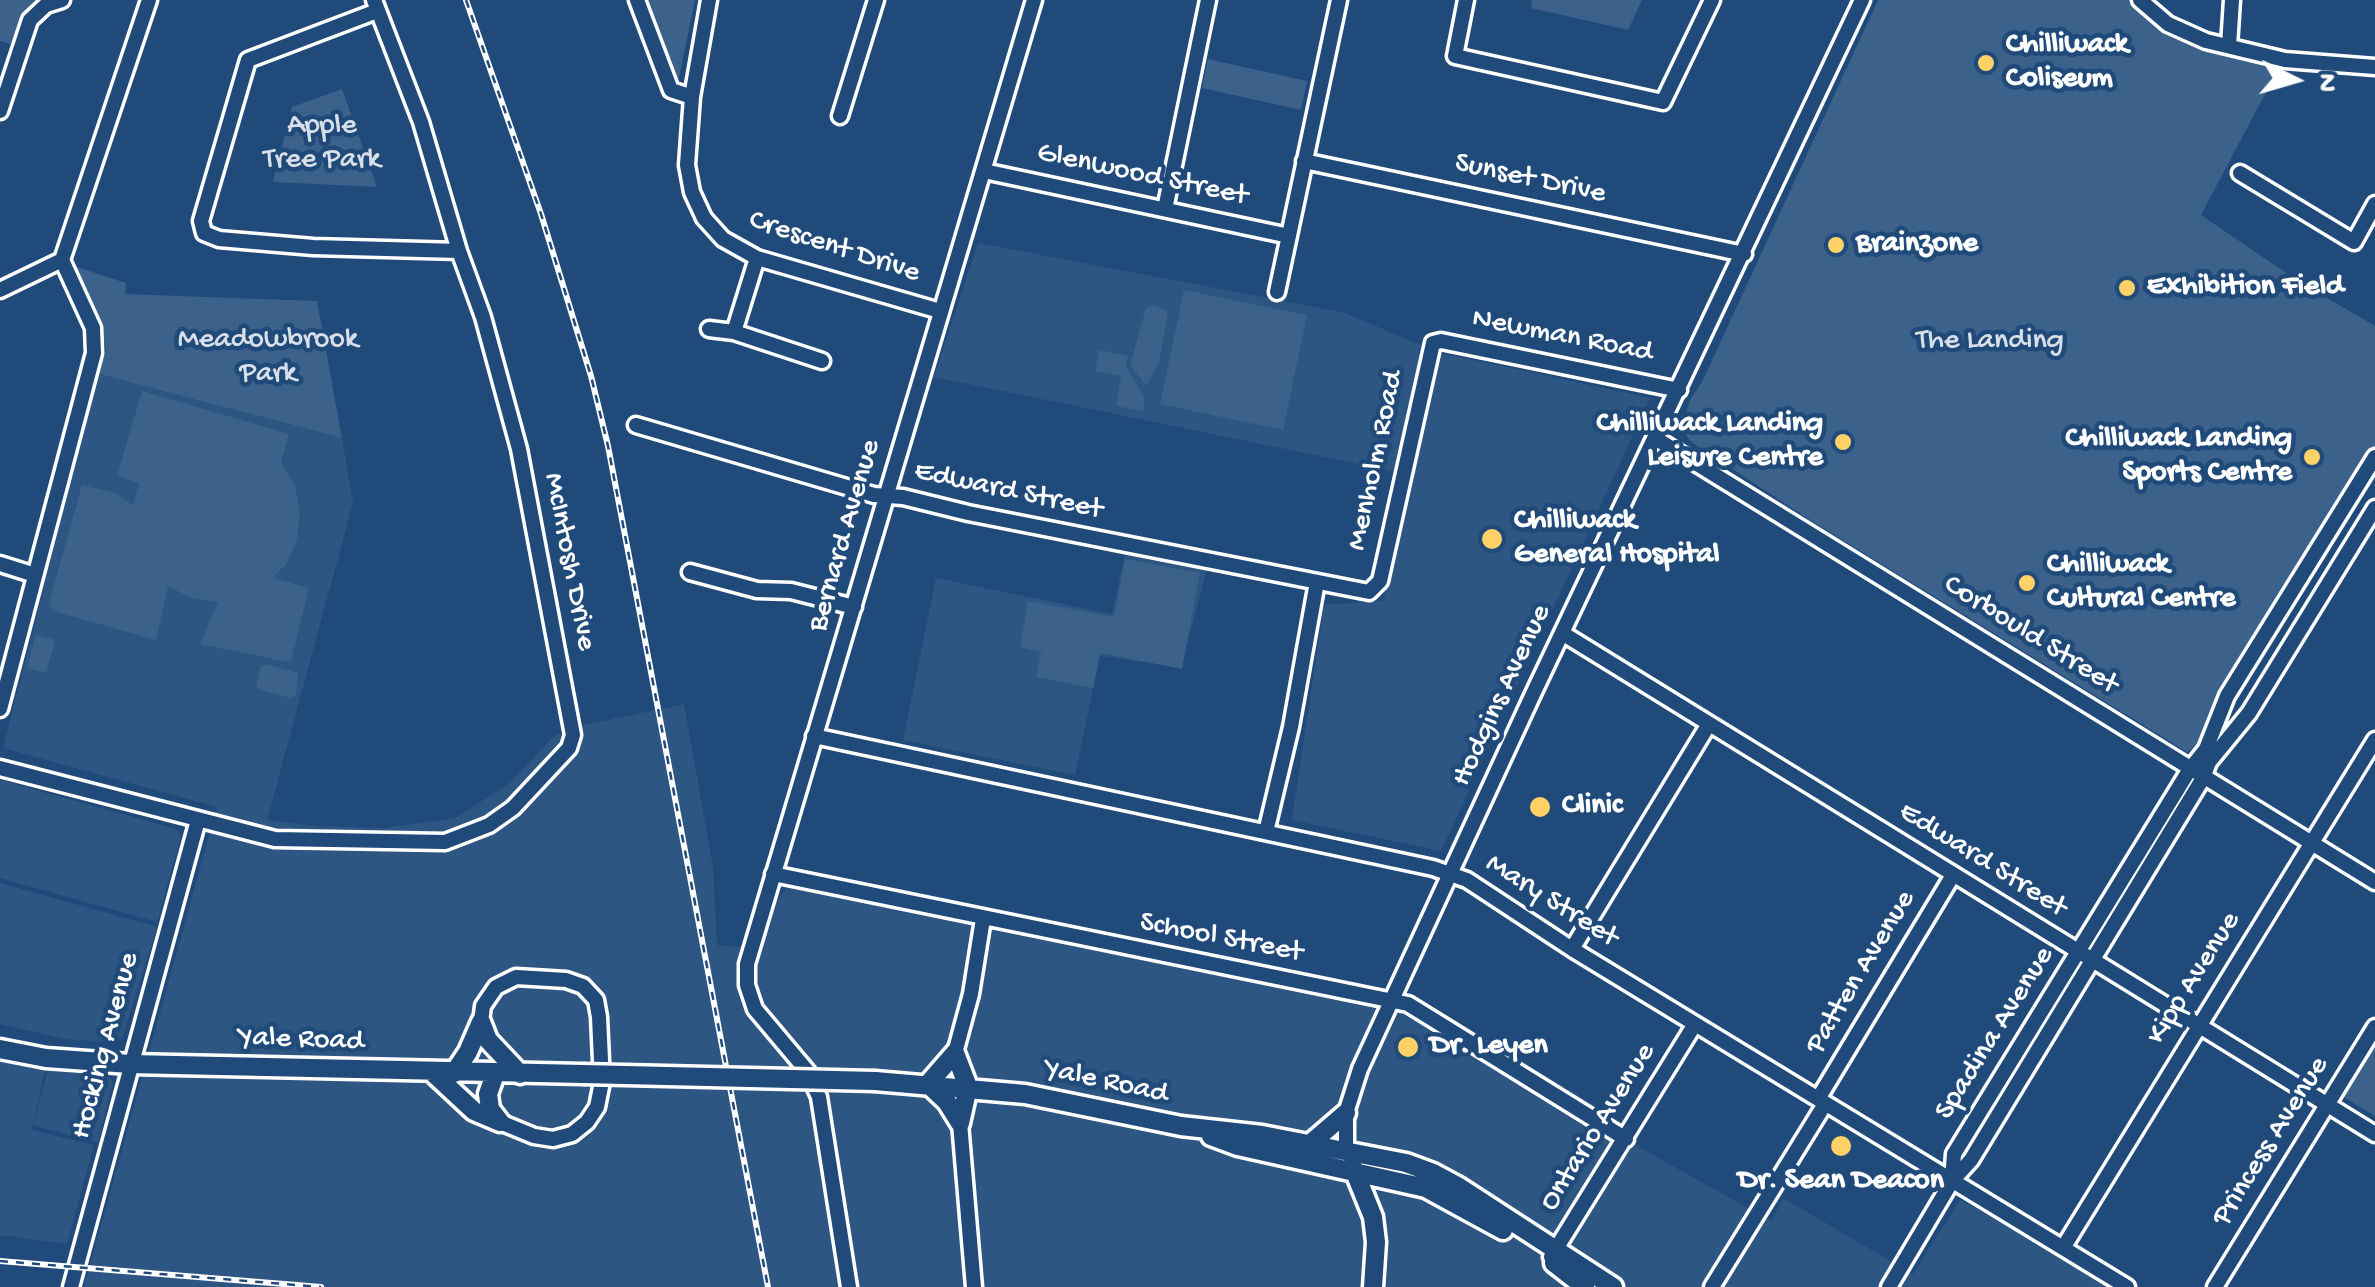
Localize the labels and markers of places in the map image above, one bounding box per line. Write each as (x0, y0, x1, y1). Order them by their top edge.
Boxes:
place label: Chilliwack Coliseum (2006, 28, 2128, 98)
marker: Chilliwack Coliseum (1975, 52, 1997, 74)
place label: Brainzone (1856, 227, 1978, 263)
marker: Brainzone (1825, 234, 1847, 256)
place label: Exhibition Field (2147, 270, 2344, 306)
marker: Exhibition Field (2116, 277, 2138, 299)
place label: Chilliwack Landing Leisure Centre (1597, 407, 1823, 478)
place label: Chilliwack Landing Sports Centre (2066, 422, 2292, 492)
marker: Chilliwack Landing Leisure Centre (1832, 431, 1854, 453)
marker: Chilliwack Landing Sports Centre (2301, 446, 2323, 468)
place label: Chilliwack General Hospital (1514, 504, 1720, 574)
marker: Chilliwack General Hospital (1479, 526, 1505, 552)
place label: Chilliwack Cultural Centre (2047, 548, 2236, 618)
marker: Chilliwack Cultural Centre (2016, 572, 2038, 594)
place label: Clinic (1562, 789, 1622, 825)
marker: Clinic (1527, 794, 1553, 820)
place label: Dr. Leyen (1430, 1029, 1548, 1065)
marker: Dr. Leyen (1395, 1034, 1421, 1060)
marker: Dr. Sean Deacon (1828, 1133, 1854, 1159)
place label: Dr. Sean Deacon (1738, 1164, 1944, 1200)

